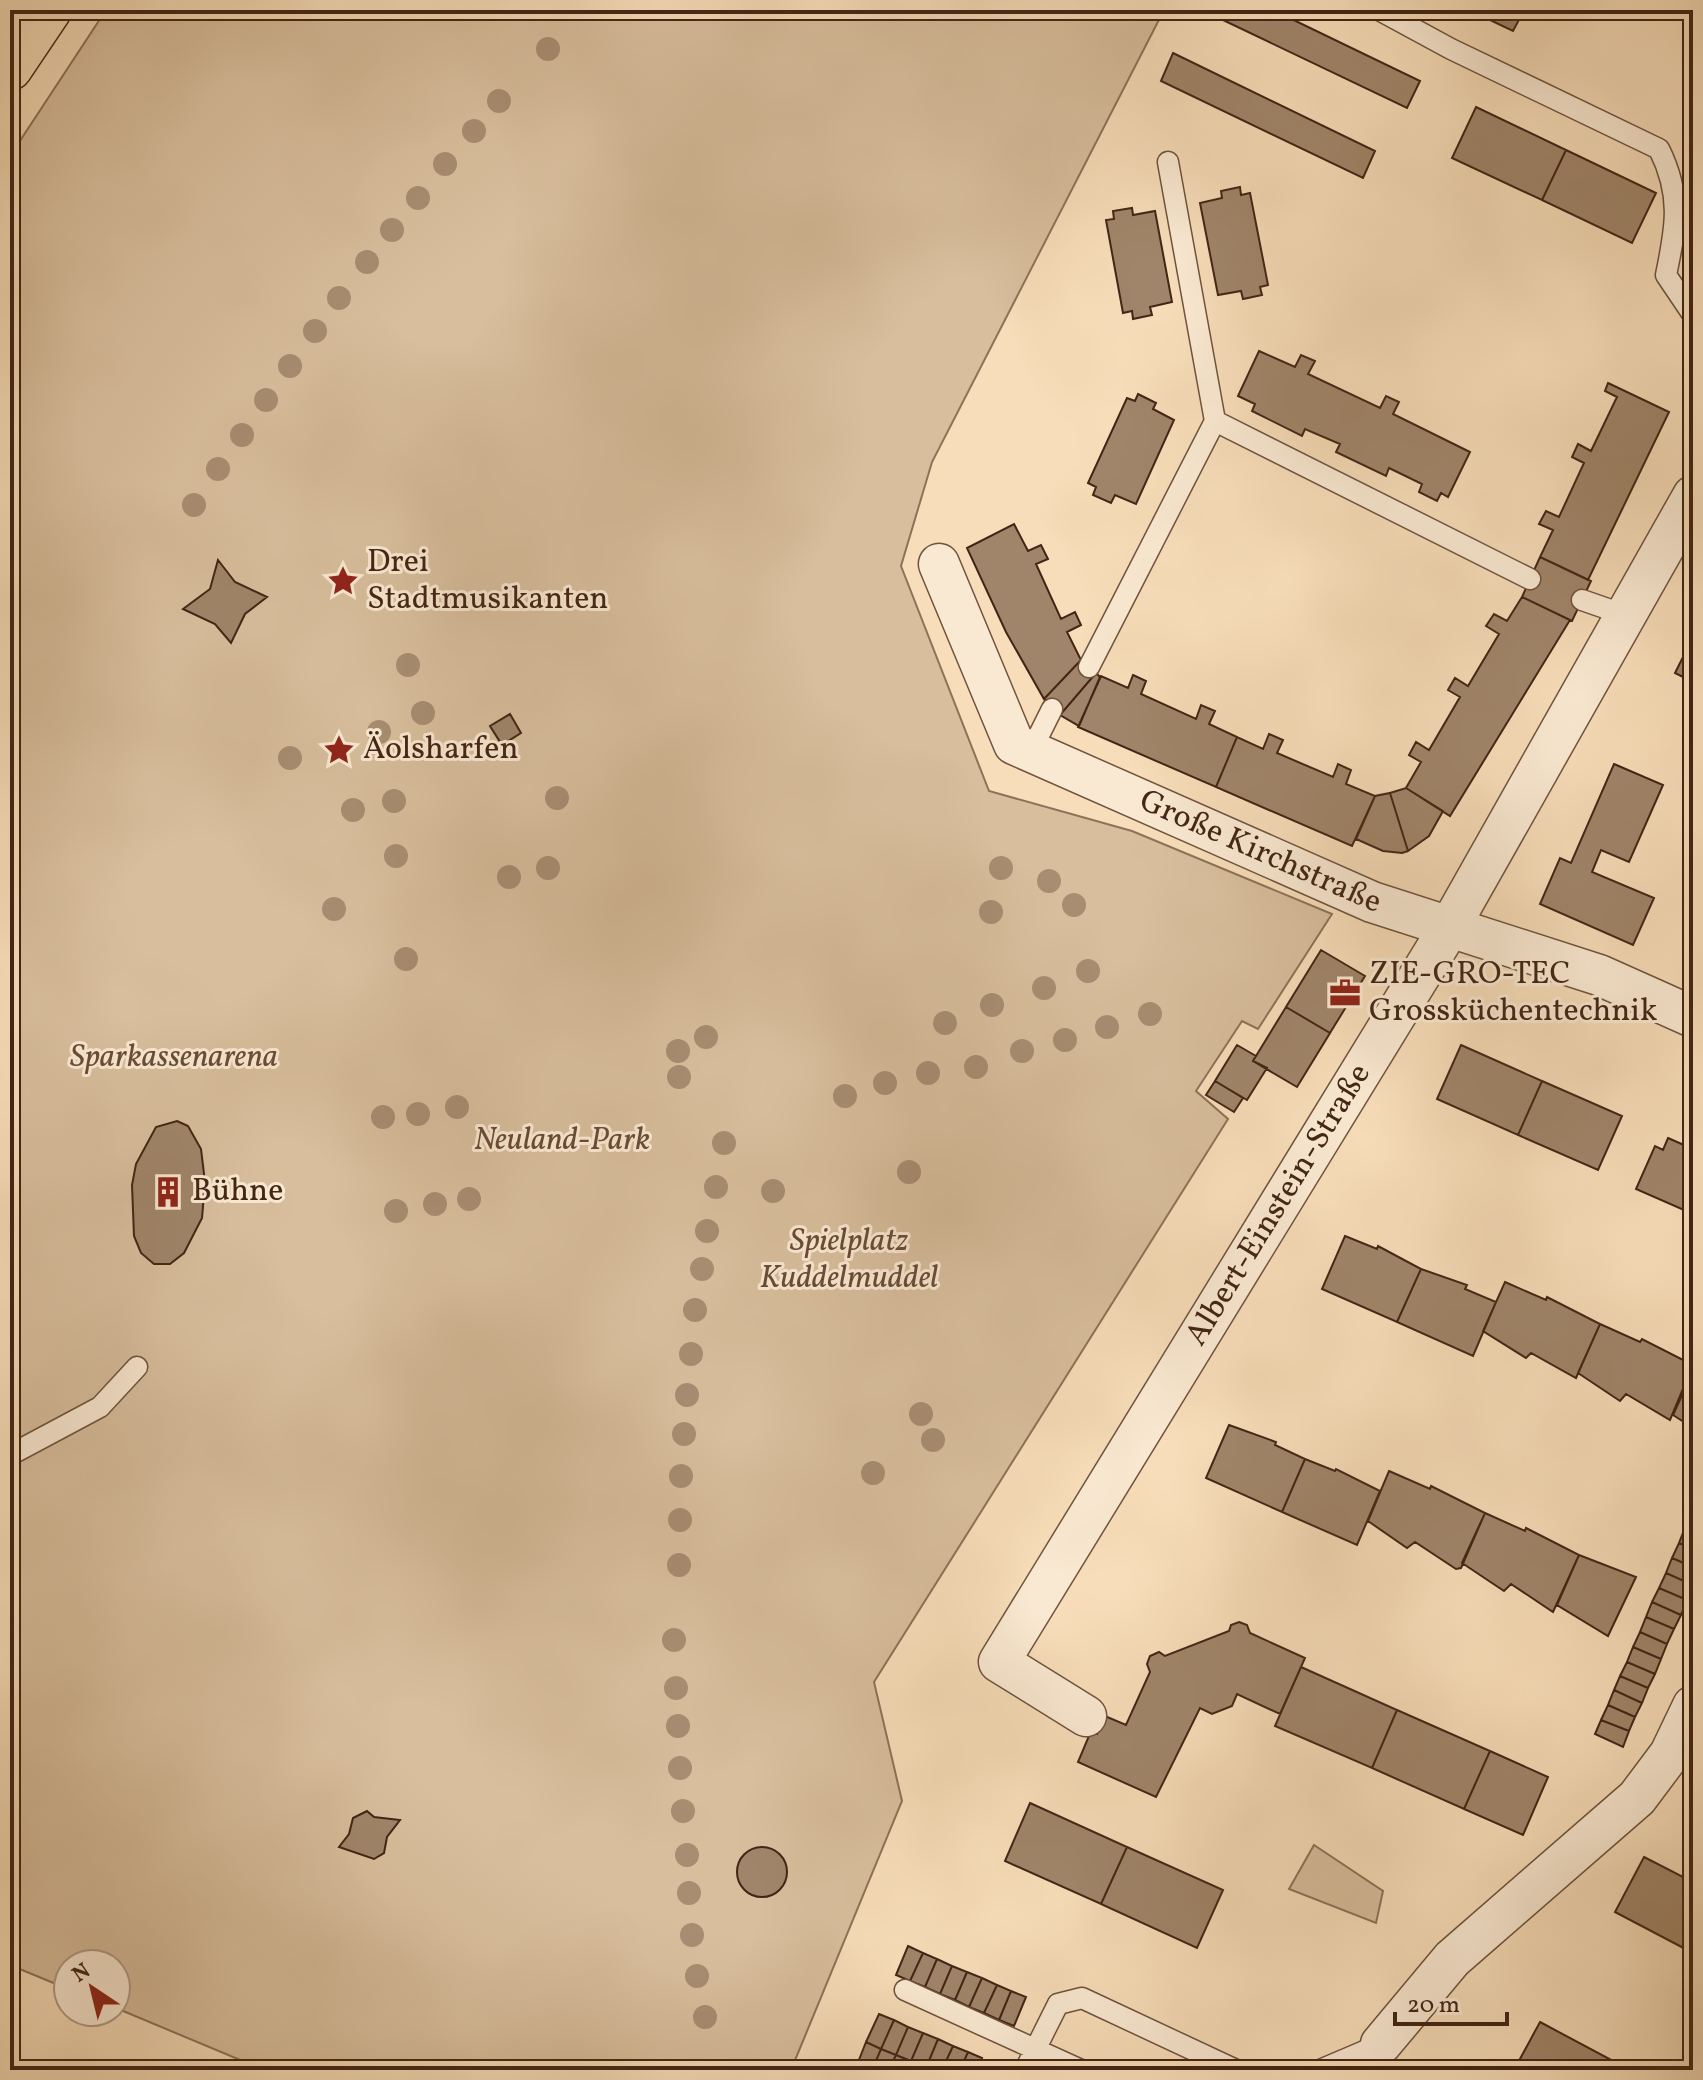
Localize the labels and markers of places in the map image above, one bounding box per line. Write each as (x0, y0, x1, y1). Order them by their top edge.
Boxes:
place label: Drei Stadtmusikanten (367, 541, 608, 622)
place icon: Drei Stadtmusikanten (326, 564, 360, 598)
place label: Äolsharfen (363, 728, 519, 772)
place icon: Äolsharfen (322, 733, 356, 767)
place label: ZIE-GRO-TEC Grossküchentechnik (1369, 953, 1657, 1034)
office icon: ZIE-GRO-TEC Grossküchentechnik (1328, 976, 1362, 1010)
place label: Bühne (192, 1170, 283, 1214)
building icon: Bühne (151, 1175, 185, 1209)

